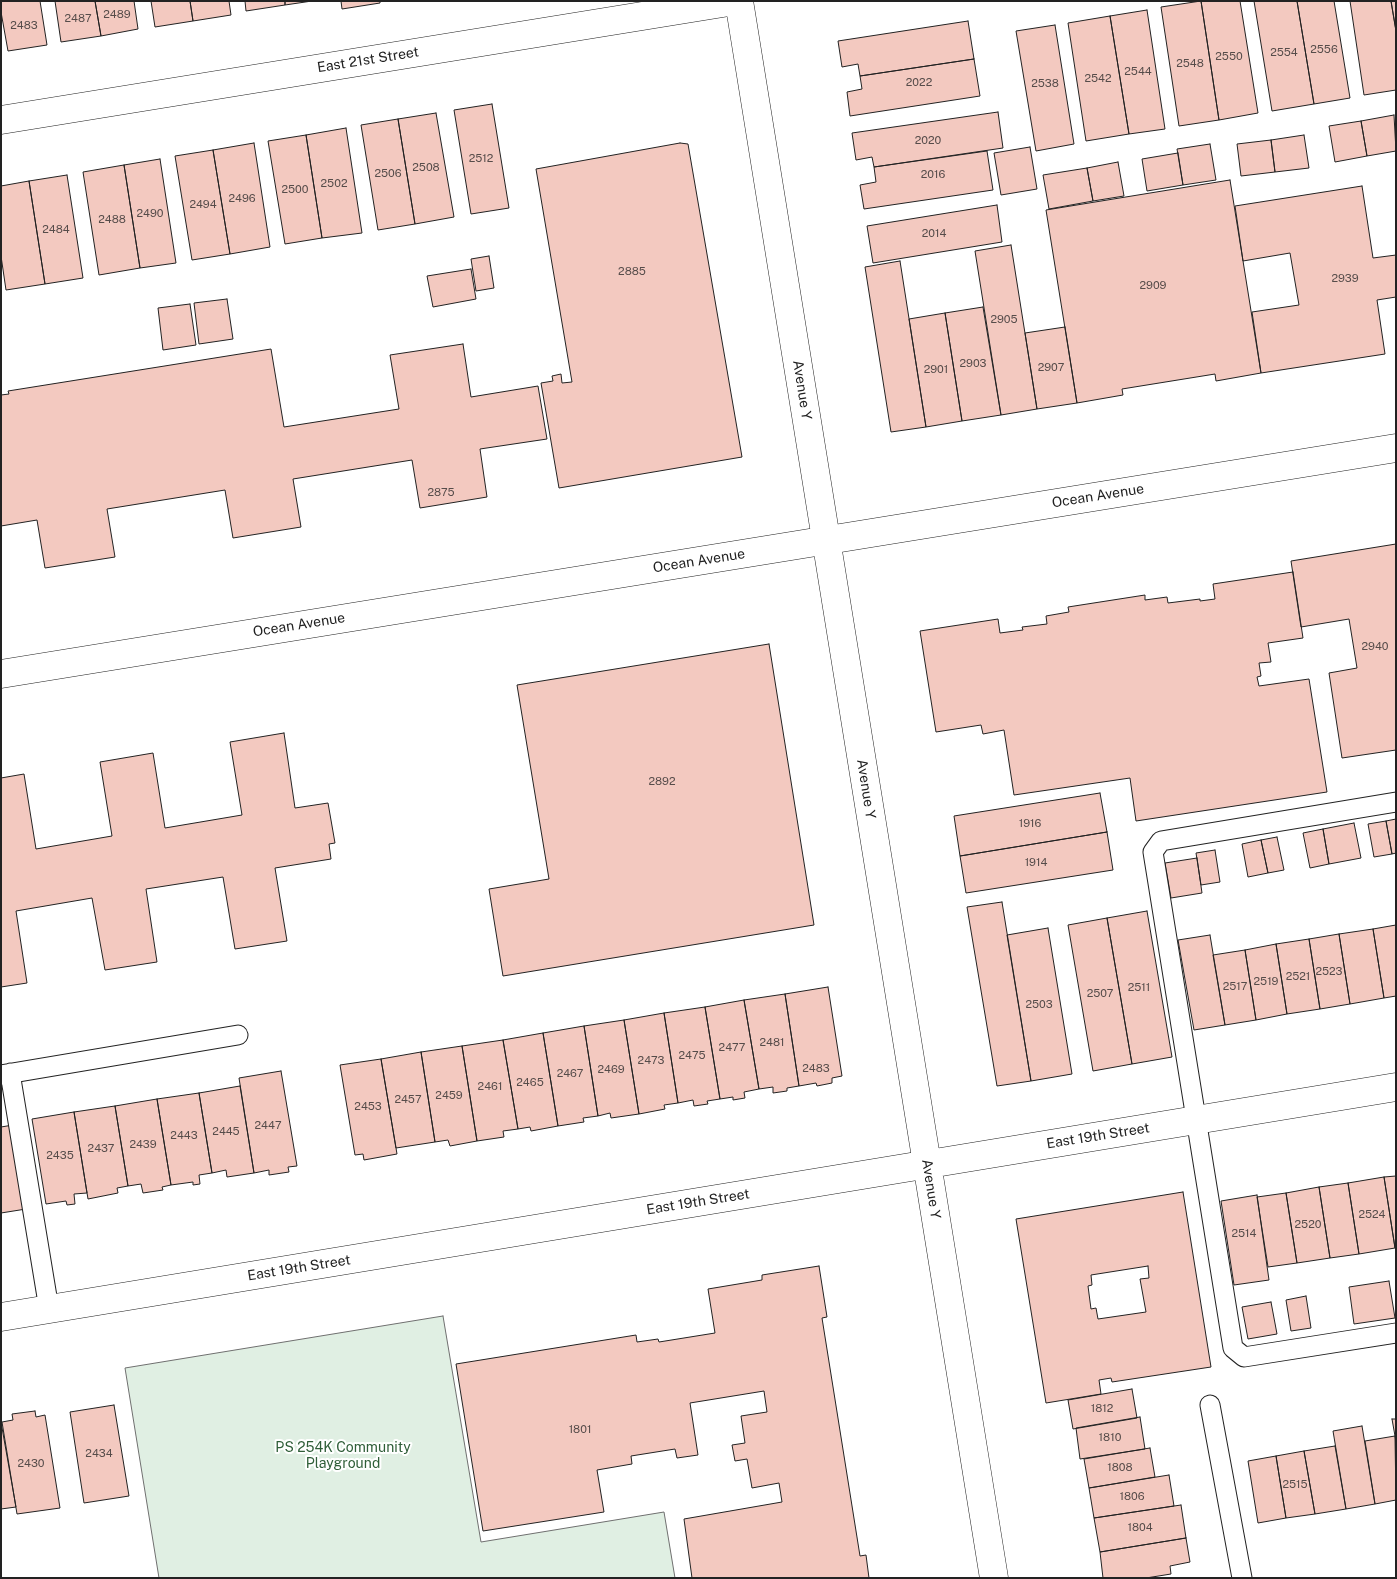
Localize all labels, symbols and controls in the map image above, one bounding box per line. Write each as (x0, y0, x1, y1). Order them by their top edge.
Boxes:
house number: 2489 (103, 8, 131, 22)
house number: 2487 (65, 12, 91, 26)
house number: 2483 (10, 19, 38, 33)
house number: 2556 (1310, 43, 1338, 57)
street label: East 21st Street (316, 44, 420, 76)
house number: 2554 (1270, 46, 1298, 60)
house number: 2550 (1215, 50, 1243, 64)
house number: 2548 (1176, 57, 1204, 71)
house number: 2544 (1124, 65, 1152, 79)
house number: 2542 (1084, 72, 1112, 86)
house number: 2022 (906, 76, 932, 90)
house number: 2538 (1031, 77, 1059, 91)
house number: 2020 (915, 134, 941, 148)
house number: 2512 (469, 152, 493, 166)
house number: 2508 (412, 161, 440, 175)
house number: 2506 (374, 167, 402, 181)
house number: 2016 (921, 168, 945, 182)
house number: 2502 (321, 177, 347, 191)
house number: 2500 (282, 183, 308, 197)
house number: 2496 (228, 192, 256, 206)
house number: 2494 (189, 198, 217, 212)
house number: 2490 (137, 207, 163, 221)
house number: 2488 (98, 213, 126, 227)
house number: 2484 (42, 223, 70, 237)
house number: 2014 (922, 227, 946, 241)
house number: 2885 (618, 265, 646, 279)
house number: 2939 (1331, 272, 1359, 286)
house number: 2909 (1140, 279, 1166, 293)
house number: 2905 (990, 313, 1018, 327)
house number: 2903 (960, 357, 986, 371)
street label: Avenue Y (789, 359, 815, 421)
house number: 2907 (1038, 361, 1064, 375)
house number: 2901 (924, 363, 948, 377)
street label: Ocean Avenue (1051, 480, 1145, 512)
house number: 2875 (427, 486, 455, 500)
street label: Ocean Avenue (652, 545, 746, 577)
street label: Ocean Avenue (252, 609, 346, 641)
house number: 2940 (1361, 640, 1389, 654)
street label: Avenue Y (853, 758, 879, 820)
house number: 2892 (648, 775, 676, 789)
house number: 1916 (1019, 817, 1041, 831)
house number: 1914 (1025, 856, 1047, 870)
house number: 2523 (1315, 965, 1343, 979)
house number: 2521 (1286, 970, 1310, 984)
house number: 2519 (1254, 975, 1278, 989)
house number: 2517 (1223, 980, 1247, 994)
house number: 2511 (1128, 981, 1150, 995)
house number: 2507 (1087, 987, 1113, 1001)
house number: 2503 (1025, 998, 1053, 1012)
house number: 2481 (759, 1036, 785, 1050)
house number: 2477 (719, 1041, 745, 1055)
house number: 2475 (678, 1049, 706, 1063)
house number: 2473 (638, 1054, 664, 1068)
house number: 2483 (802, 1062, 830, 1076)
house number: 2469 (597, 1063, 625, 1077)
house number: 2467 (557, 1067, 583, 1081)
house number: 2465 (516, 1076, 544, 1090)
house number: 2461 (478, 1080, 502, 1094)
house number: 2459 (435, 1089, 463, 1103)
house number: 2457 (394, 1093, 422, 1107)
house number: 2453 (354, 1100, 382, 1114)
house number: 2447 (255, 1119, 281, 1133)
street label: East 19th Street (1045, 1120, 1151, 1152)
house number: 2445 (212, 1125, 240, 1139)
house number: 2443 (170, 1129, 198, 1143)
house number: 2439 (129, 1138, 157, 1152)
house number: 2437 (88, 1142, 114, 1156)
house number: 2435 (46, 1149, 74, 1163)
street label: Avenue Y (918, 1158, 944, 1220)
street label: East 19th Street (645, 1186, 751, 1218)
house number: 2524 (1358, 1208, 1386, 1222)
house number: 2520 (1295, 1218, 1321, 1232)
house number: 2514 (1232, 1227, 1256, 1241)
street label: East 19th Street (246, 1252, 352, 1284)
house number: 1812 (1091, 1402, 1113, 1416)
house number: 1801 (569, 1423, 591, 1437)
house number: 1810 (1099, 1431, 1121, 1445)
park label: PS 254K Community Playground (275, 1440, 411, 1472)
house number: 2434 (85, 1447, 113, 1461)
house number: 2430 (17, 1457, 45, 1471)
house number: 1808 (1107, 1461, 1133, 1475)
house number: 2515 (1282, 1478, 1308, 1492)
house number: 1806 (1119, 1490, 1145, 1504)
house number: 1804 (1127, 1521, 1153, 1535)

